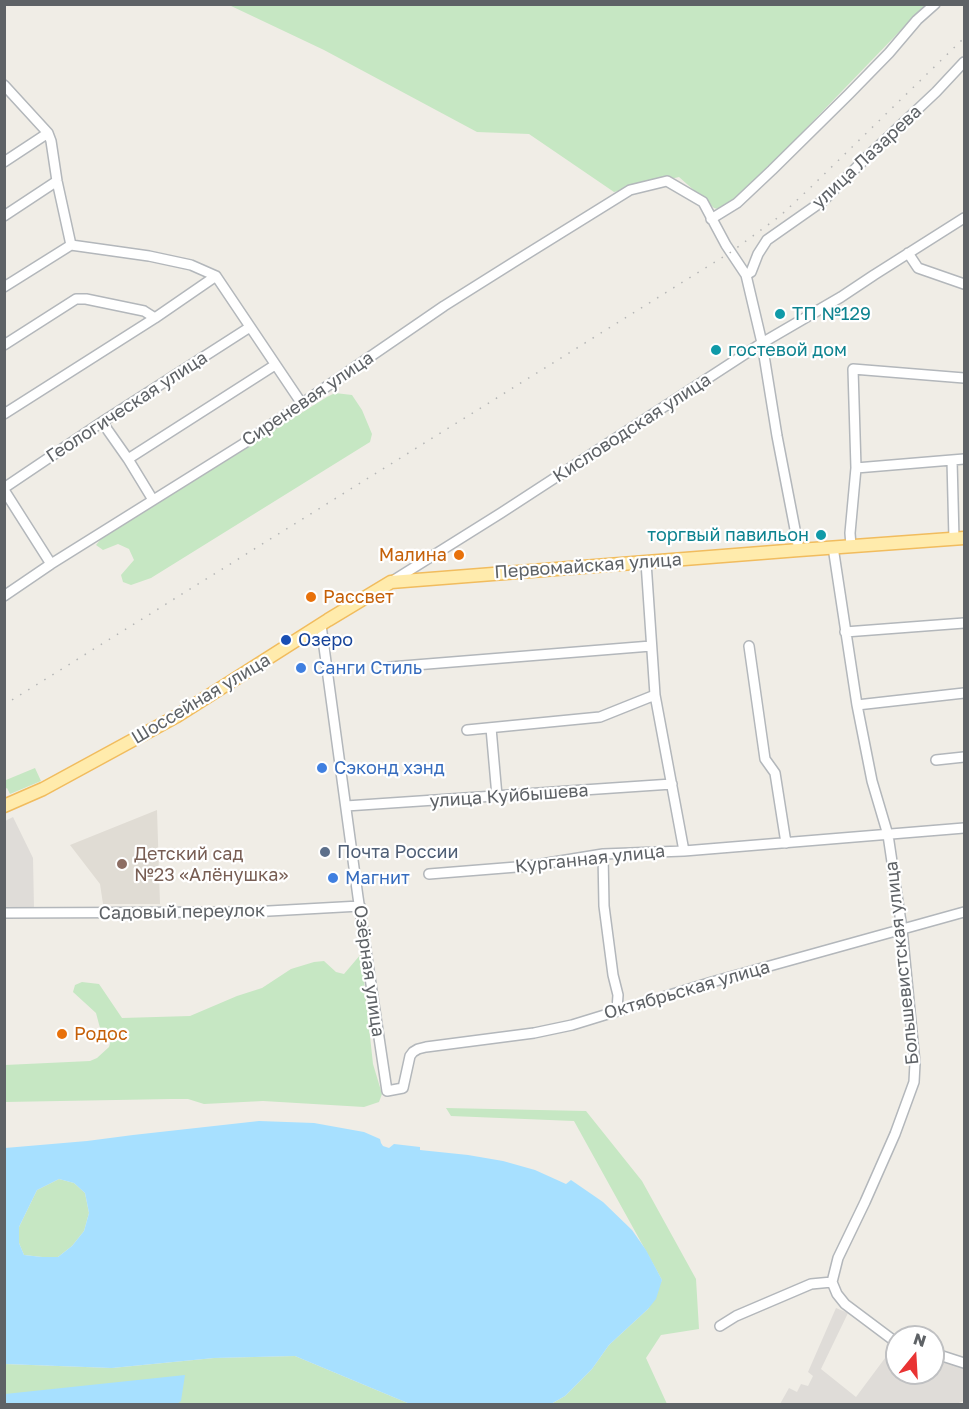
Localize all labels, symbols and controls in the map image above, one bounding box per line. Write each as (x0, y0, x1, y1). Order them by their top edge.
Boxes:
street label: улица Лазарева (808, 101, 926, 213)
place label: ТП №129 (792, 303, 871, 325)
marker: ТП №129 (773, 307, 787, 321)
place label: гостевой дом (728, 339, 847, 361)
marker: гостевой дом (709, 343, 723, 357)
street label: Геологическая улица (42, 347, 212, 467)
street label: Сиреневая улица (238, 347, 378, 451)
street label: Кисловодская улица (549, 369, 715, 487)
place label: торгвый павильон (647, 524, 809, 546)
marker: торгвый павильон (814, 528, 828, 542)
place label: Малина (379, 544, 447, 566)
marker: Малина (452, 548, 466, 562)
street label: Первомайская улица (494, 549, 682, 583)
place label: Рассвет (323, 586, 394, 608)
marker: Рассвет (304, 590, 318, 604)
place label: Озеро (298, 629, 353, 651)
marker: Озеро (279, 633, 293, 647)
street label: Шоссейная улица (128, 649, 274, 749)
place label: Санги Стиль (313, 657, 422, 679)
marker: Санги Стиль (294, 661, 308, 675)
place label: Сэконд хэнд (334, 757, 445, 779)
marker: Сэконд хэнд (315, 761, 329, 775)
street label: улица Куйбышева (429, 780, 589, 812)
street label: Курганная улица (514, 840, 666, 878)
place label: Почта России (337, 841, 458, 863)
place label: Детский сад №23 «Алёнушка» (134, 843, 288, 886)
marker: Почта России (318, 845, 332, 859)
marker: Детский сад №23 «Алёнушка» (115, 857, 129, 871)
street label: Большевистская улица (881, 860, 923, 1066)
place label: Магнит (345, 867, 410, 889)
marker: Магнит (326, 871, 340, 885)
street label: Садовый переулок (98, 900, 266, 924)
street label: Озёрная улица (349, 904, 389, 1038)
street label: Октябрьская улица (602, 956, 772, 1024)
place label: Родос (74, 1023, 128, 1045)
marker: Родос (55, 1027, 69, 1041)
north arrow (885, 1325, 945, 1385)
text: N (911, 1328, 929, 1351)

